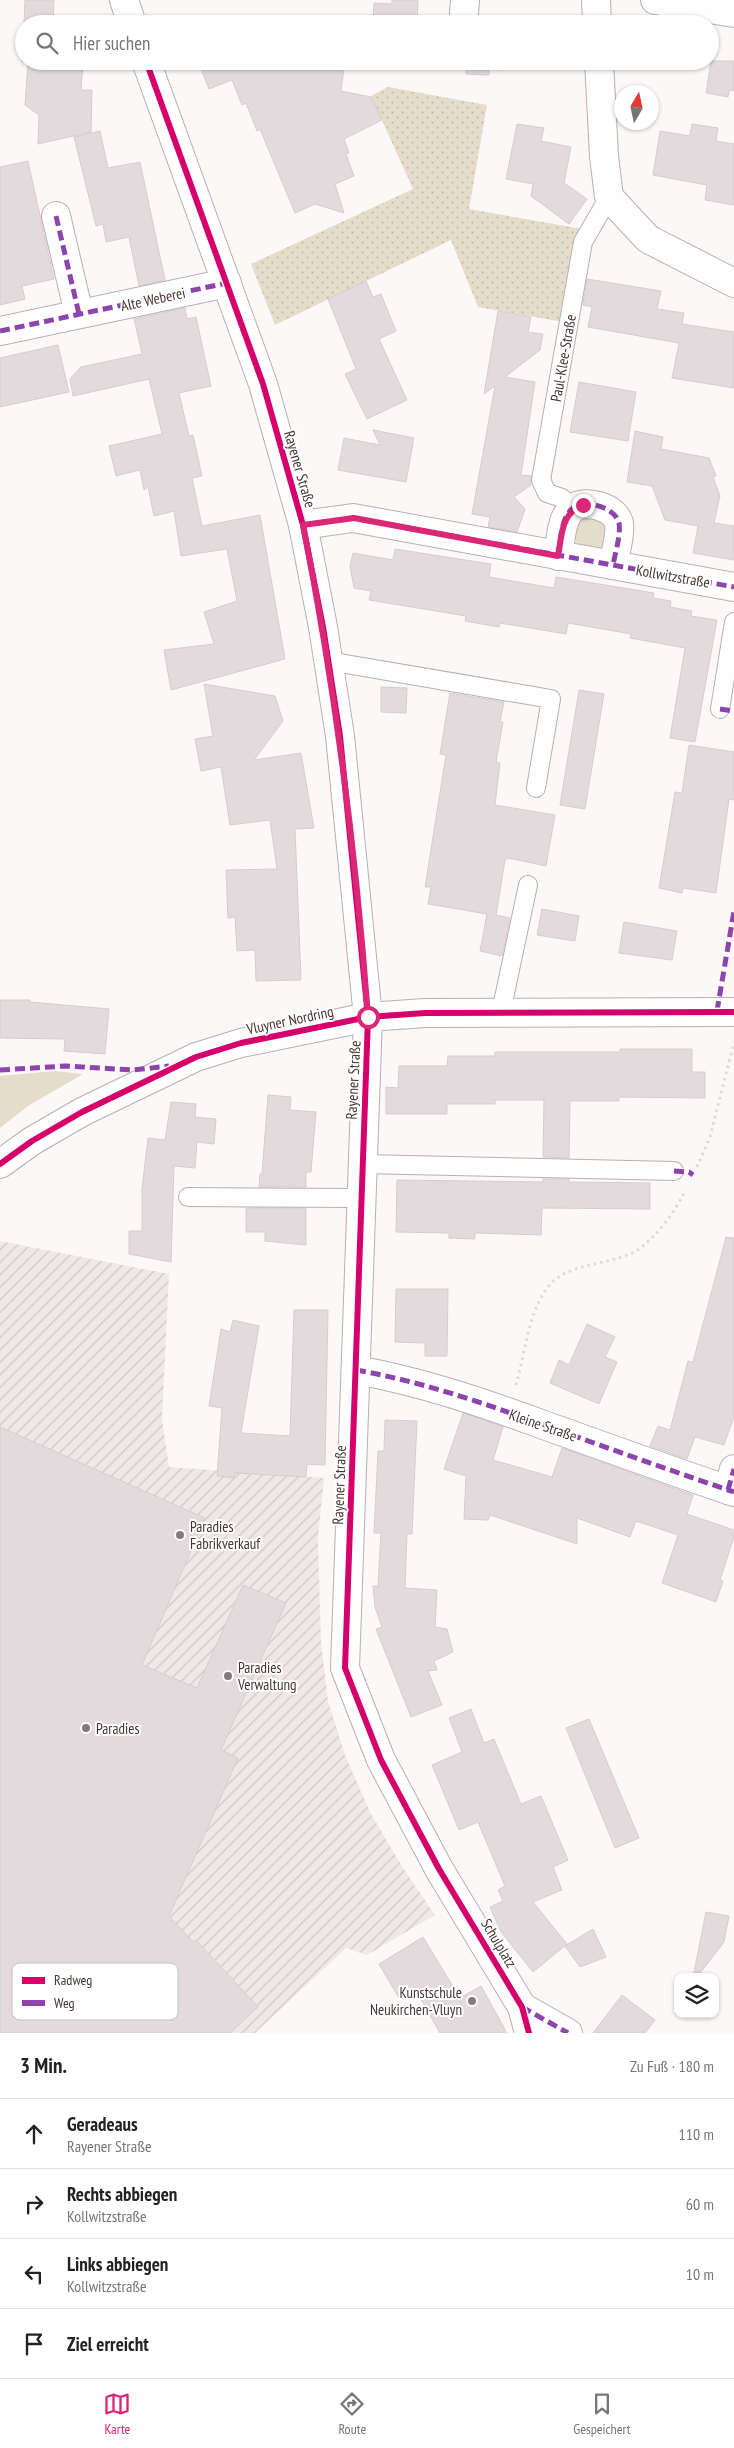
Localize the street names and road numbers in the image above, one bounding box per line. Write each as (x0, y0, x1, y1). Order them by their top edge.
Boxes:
street label: Alte Weberei (119, 283, 187, 315)
street label: Paul-Klee-Straße (546, 313, 580, 403)
street label: Rayener Straße (280, 428, 320, 510)
street label: Kollwitzstraße (635, 560, 711, 592)
street label: Vluyner Nordring (244, 1002, 335, 1039)
street label: Rayener Straße (341, 1040, 365, 1120)
street label: Kleine Straße (507, 1405, 579, 1445)
street label: Rayener Straße (328, 1445, 350, 1525)
street label: Schulplatz (477, 1915, 521, 1971)

